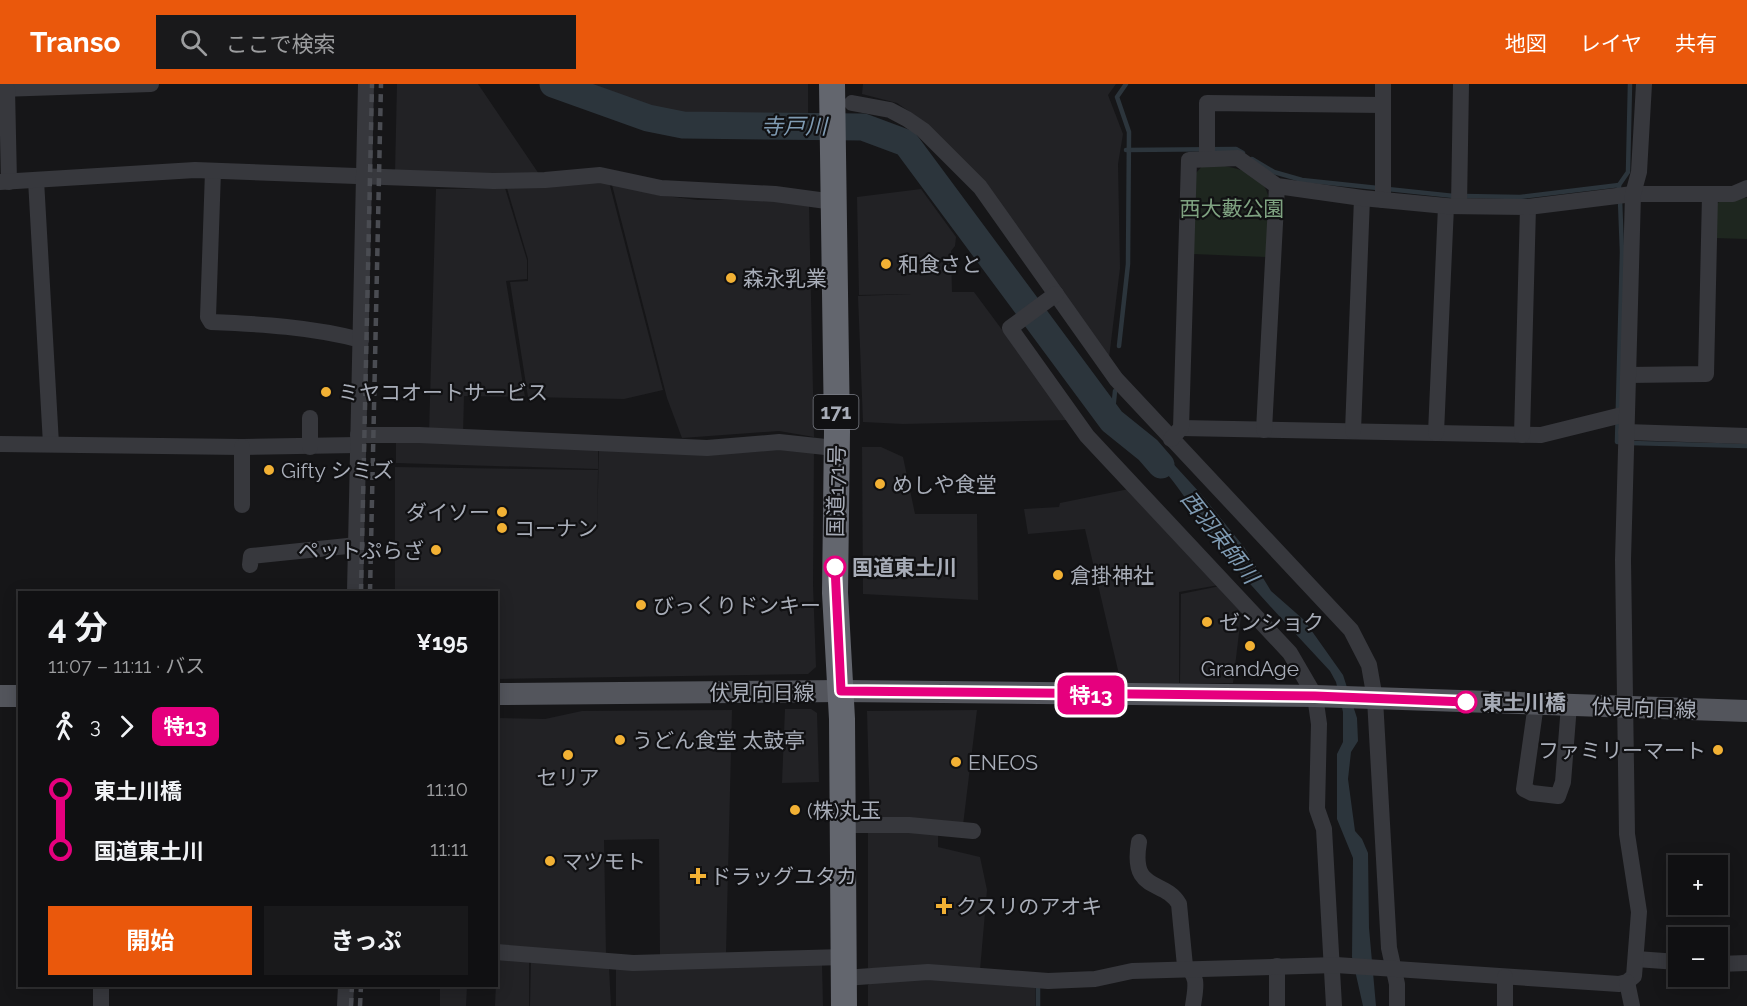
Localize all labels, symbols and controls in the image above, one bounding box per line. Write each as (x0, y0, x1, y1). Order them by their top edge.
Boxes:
search box (156, 15, 576, 69)
text: Transo (30, 26, 120, 59)
icon: search (177, 26, 210, 59)
text: ここで検索 (225, 31, 336, 57)
text: 地図 (1505, 31, 1547, 56)
text: レイヤ (1580, 31, 1642, 56)
text: 共有 (1675, 31, 1717, 56)
water label: 寺戸川 (761, 113, 829, 139)
park label: 西大藪公園 (1180, 196, 1285, 221)
place label: 和食さと (898, 252, 982, 277)
marker: 和食さと (879, 257, 893, 271)
place label: 森永乳業 (743, 266, 827, 291)
marker: 森永乳業 (724, 271, 738, 285)
place label: ミヤコオートサービス (338, 380, 548, 405)
marker: ミヤコオートサービス (319, 385, 333, 399)
road number: 171 (814, 395, 858, 429)
street label: 国道171号 (823, 445, 849, 537)
place label: Gifty シミズ (281, 458, 394, 483)
marker: Gifty シミズ (262, 463, 276, 477)
place label: めしや食堂 (892, 472, 997, 497)
marker: めしや食堂 (873, 477, 887, 491)
water label: 西羽束師川 (1176, 486, 1265, 590)
place label: ダイソー (406, 500, 490, 525)
marker: ダイソー (495, 505, 509, 519)
place label: コーナン (514, 516, 598, 541)
marker: コーナン (495, 521, 509, 535)
place label: ペットぷらざ (298, 538, 424, 563)
marker: ペットぷらざ (429, 543, 443, 557)
place label: 国道東土川 (852, 555, 957, 580)
marker: 国道東土川 (824, 556, 846, 578)
place label: 倉掛神社 (1070, 563, 1154, 588)
marker: 倉掛神社 (1051, 568, 1065, 582)
place label: びっくりドンキー (653, 593, 821, 618)
marker: びっくりドンキー (634, 598, 648, 612)
text: 4 分 (48, 608, 108, 647)
place label: ゼンショク (1219, 610, 1324, 635)
marker: ゼンショク (1200, 615, 1214, 629)
text: ¥195 (416, 629, 468, 655)
marker: GrandAge (1243, 639, 1257, 653)
text: 11:07 – 11:11 · バス (48, 654, 205, 678)
place label: GrandAge (1201, 656, 1299, 681)
line badge: 特13 (1056, 676, 1126, 714)
street label: 伏見向日線 (710, 680, 815, 705)
text: 特13 (1069, 683, 1113, 708)
place label: 東土川橋 (1482, 690, 1566, 715)
marker: 東土川橋 (1455, 691, 1477, 713)
street label: 伏見向日線 (1591, 694, 1697, 722)
icon: walk (48, 710, 81, 743)
icon: forward (110, 710, 143, 743)
text: 3 (90, 714, 101, 738)
text: 特13 (164, 714, 207, 739)
place label: うどん食堂 太鼓亭 (632, 728, 805, 753)
marker: うどん食堂 太鼓亭 (613, 733, 627, 747)
place label: ファミリーマート (1538, 738, 1706, 763)
marker: ファミリーマート (1711, 743, 1725, 757)
marker: セリア (561, 748, 575, 762)
place label: ENEOS (968, 750, 1038, 775)
marker: ENEOS (949, 755, 963, 769)
place label: セリア (537, 765, 600, 790)
text: 11:10 (426, 777, 468, 801)
text: 東土川橋 (94, 778, 182, 804)
place label: (株)丸玉 (807, 798, 881, 823)
marker: (株)丸玉 (788, 803, 802, 817)
text: 11:11 (430, 837, 468, 861)
text: 国道東土川 (94, 838, 204, 864)
place label: マツモト (562, 849, 646, 874)
marker: マツモト (543, 854, 557, 868)
map controls (1668, 855, 1728, 987)
button: + (1668, 855, 1728, 915)
place label: ドラッグユタカ (710, 864, 857, 889)
marker: ドラッグユタカ (691, 869, 705, 883)
place label: クスリのアオキ (956, 894, 1102, 919)
marker: クスリのアオキ (937, 899, 951, 913)
button: 開始 (48, 906, 252, 975)
button: きっぷ (264, 906, 468, 975)
button: − (1668, 927, 1728, 987)

